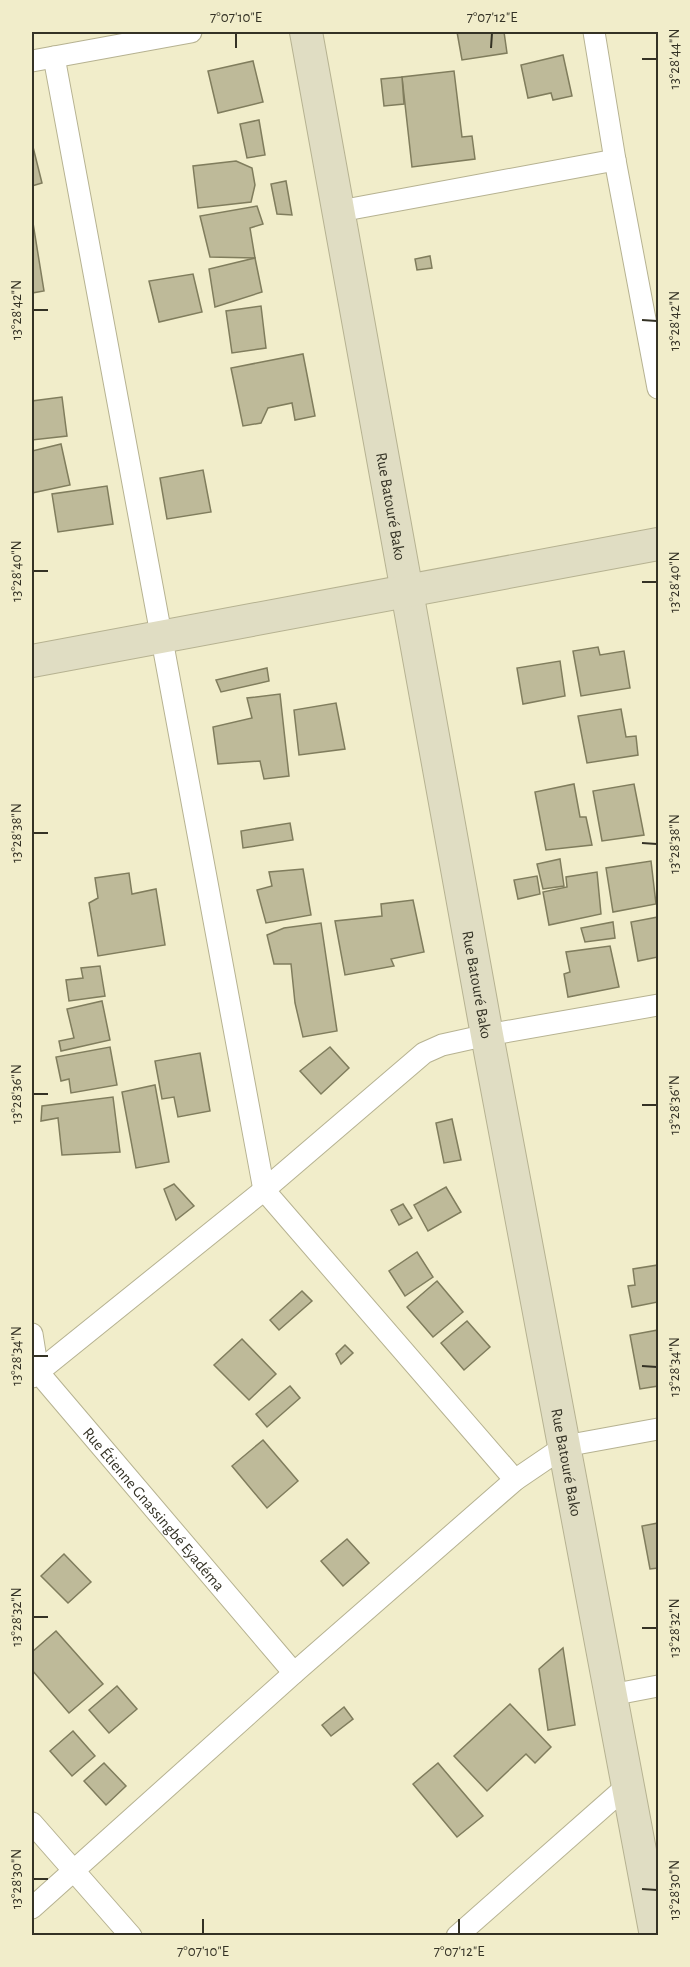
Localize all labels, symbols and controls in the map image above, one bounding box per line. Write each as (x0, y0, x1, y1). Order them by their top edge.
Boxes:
text: 7°07'10"E (210, 10, 262, 25)
text: 7°07'12"E (467, 10, 517, 25)
text: 13°28'44"N (667, 28, 682, 90)
text: 13°28'42"N (9, 280, 24, 340)
text: 13°28'42"N (667, 291, 682, 351)
street label: Rue Batouré Bako (373, 451, 408, 562)
text: 13°28'40"N (9, 540, 24, 602)
text: 13°28'40"N (667, 551, 682, 613)
text: 13°28'38"N (9, 803, 24, 863)
text: 13°28'38"N (667, 814, 682, 874)
street label: Rue Batouré Bako (459, 929, 495, 1040)
text: 13°28'36"N (9, 1064, 24, 1124)
text: 13°28'36"N (667, 1075, 682, 1135)
text: 13°28'34"N (9, 1326, 24, 1386)
text: 13°28'34"N (667, 1337, 682, 1397)
street label: Rue Batouré Bako (548, 1407, 584, 1518)
street label: Rue Étienne Gnassingbé Eyadéma (80, 1425, 227, 1594)
text: 13°28'32"N (9, 1587, 24, 1647)
text: 13°28'32"N (667, 1598, 682, 1658)
text: 13°28'30"N (9, 1849, 24, 1909)
text: 13°28'30"N (667, 1860, 682, 1920)
text: 7°07'10"E (177, 1944, 229, 1959)
text: 7°07'12"E (434, 1944, 484, 1959)

